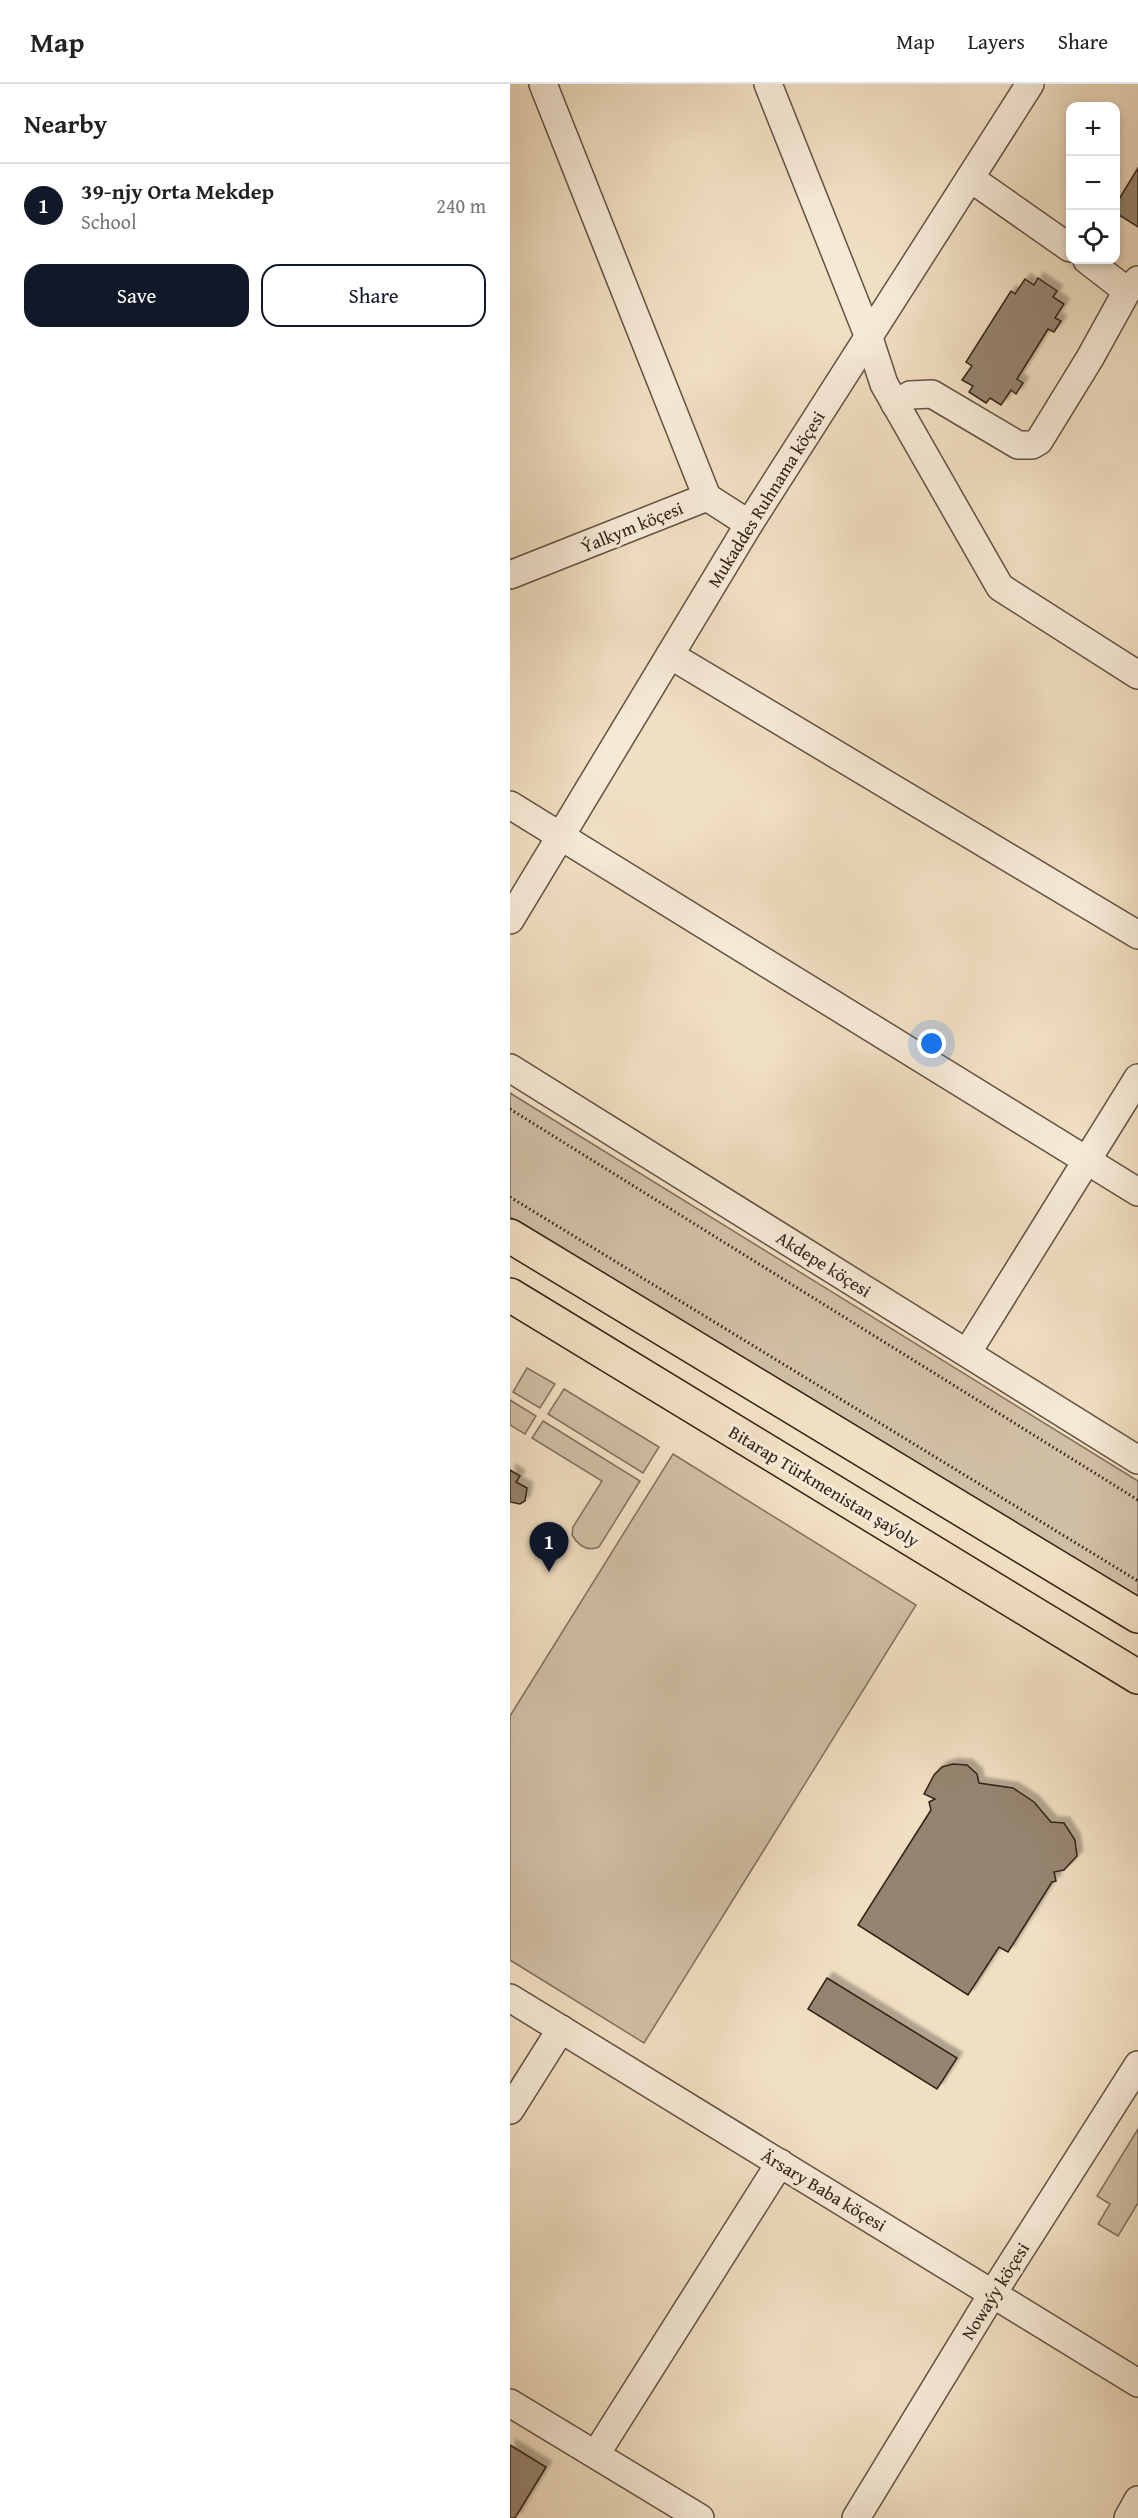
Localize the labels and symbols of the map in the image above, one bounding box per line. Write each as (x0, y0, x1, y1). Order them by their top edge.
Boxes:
street label: Mukaddes Ruhnama köçesi (701, 405, 831, 593)
street label: Ýalkym köçesi (577, 494, 687, 560)
your location (917, 1029, 946, 1058)
street label: Akdepe köçesi (771, 1224, 877, 1304)
street label: Bitarap Türkmenistan şaýoly (724, 1418, 924, 1554)
pin: 1 (530, 1522, 568, 1572)
street label: Ärsary Baba köçesi (756, 2142, 892, 2238)
street label: Nowaýy köçesi (954, 2237, 1036, 2345)

